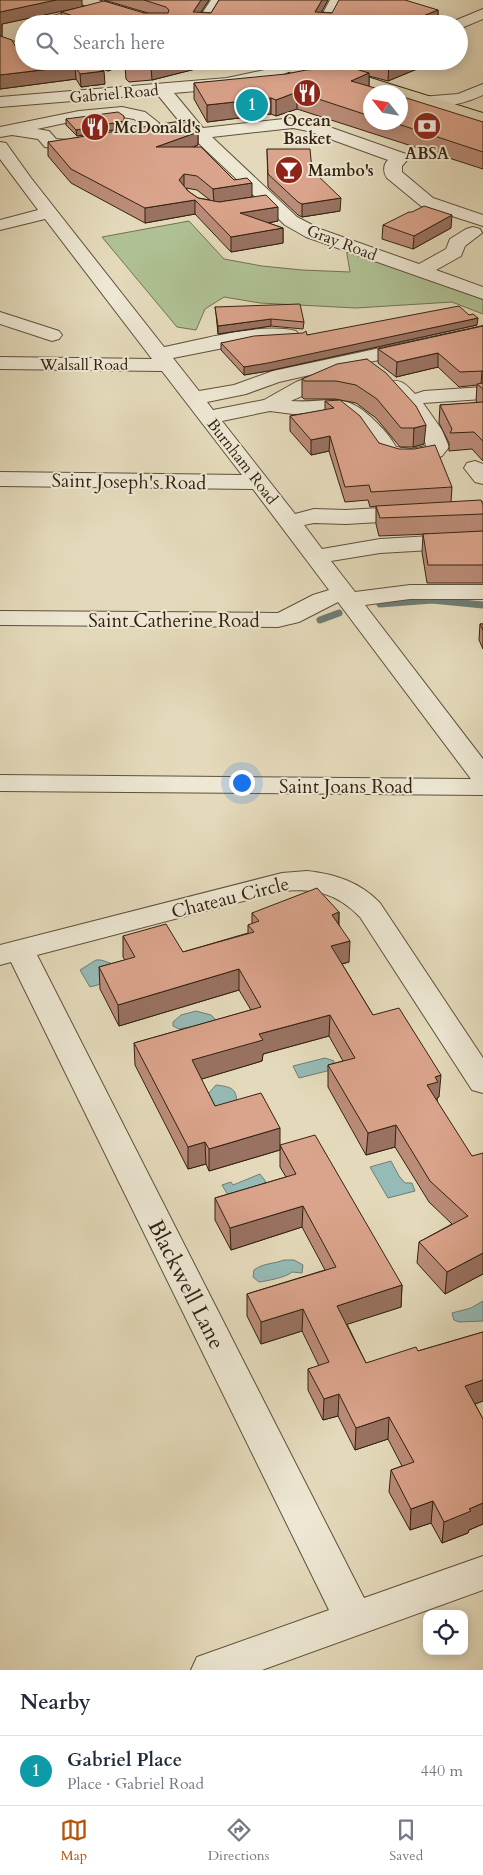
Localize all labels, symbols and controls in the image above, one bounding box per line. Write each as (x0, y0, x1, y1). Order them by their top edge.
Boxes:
search box (15, 15, 468, 70)
icon: search (33, 29, 61, 57)
text: Search here (73, 30, 165, 56)
restaurant icon: Ocean Basket (292, 78, 322, 108)
street label: Gabriel Road (69, 79, 160, 109)
north arrow (363, 85, 408, 130)
pin: 1 (236, 86, 268, 124)
place label: Ocean Basket (283, 110, 332, 150)
bank icon: ABSA (412, 111, 442, 141)
restaurant icon: McDonald's (80, 112, 110, 142)
place label: McDonald's (114, 117, 201, 139)
place label: ABSA (405, 143, 449, 165)
bar icon: Mambo's (274, 155, 304, 185)
place label: Mambo's (308, 160, 374, 182)
street label: Gray Road (303, 220, 380, 267)
street label: Walsall Road (39, 354, 129, 376)
street label: Burnham Road (202, 414, 283, 509)
street label: Saint Joseph's Road (51, 468, 207, 496)
street label: Saint Catherine Road (88, 608, 260, 634)
your location (229, 770, 255, 796)
street label: Saint Joans Road (279, 774, 413, 800)
street label: Chateau Circle (169, 871, 292, 925)
street label: Blackwell Lane (141, 1214, 232, 1354)
map controls (423, 1610, 468, 1655)
button: locate (423, 1610, 468, 1655)
text: Nearby (20, 1688, 91, 1717)
text: Gabriel Place (67, 1747, 182, 1773)
text: 1 (32, 1760, 40, 1782)
text: 440 m (421, 1760, 463, 1782)
text: Place · Gabriel Road (67, 1773, 204, 1795)
tab: Map (60, 1816, 88, 1865)
tab: Directions (208, 1816, 269, 1865)
tab: Saved (389, 1816, 423, 1865)

